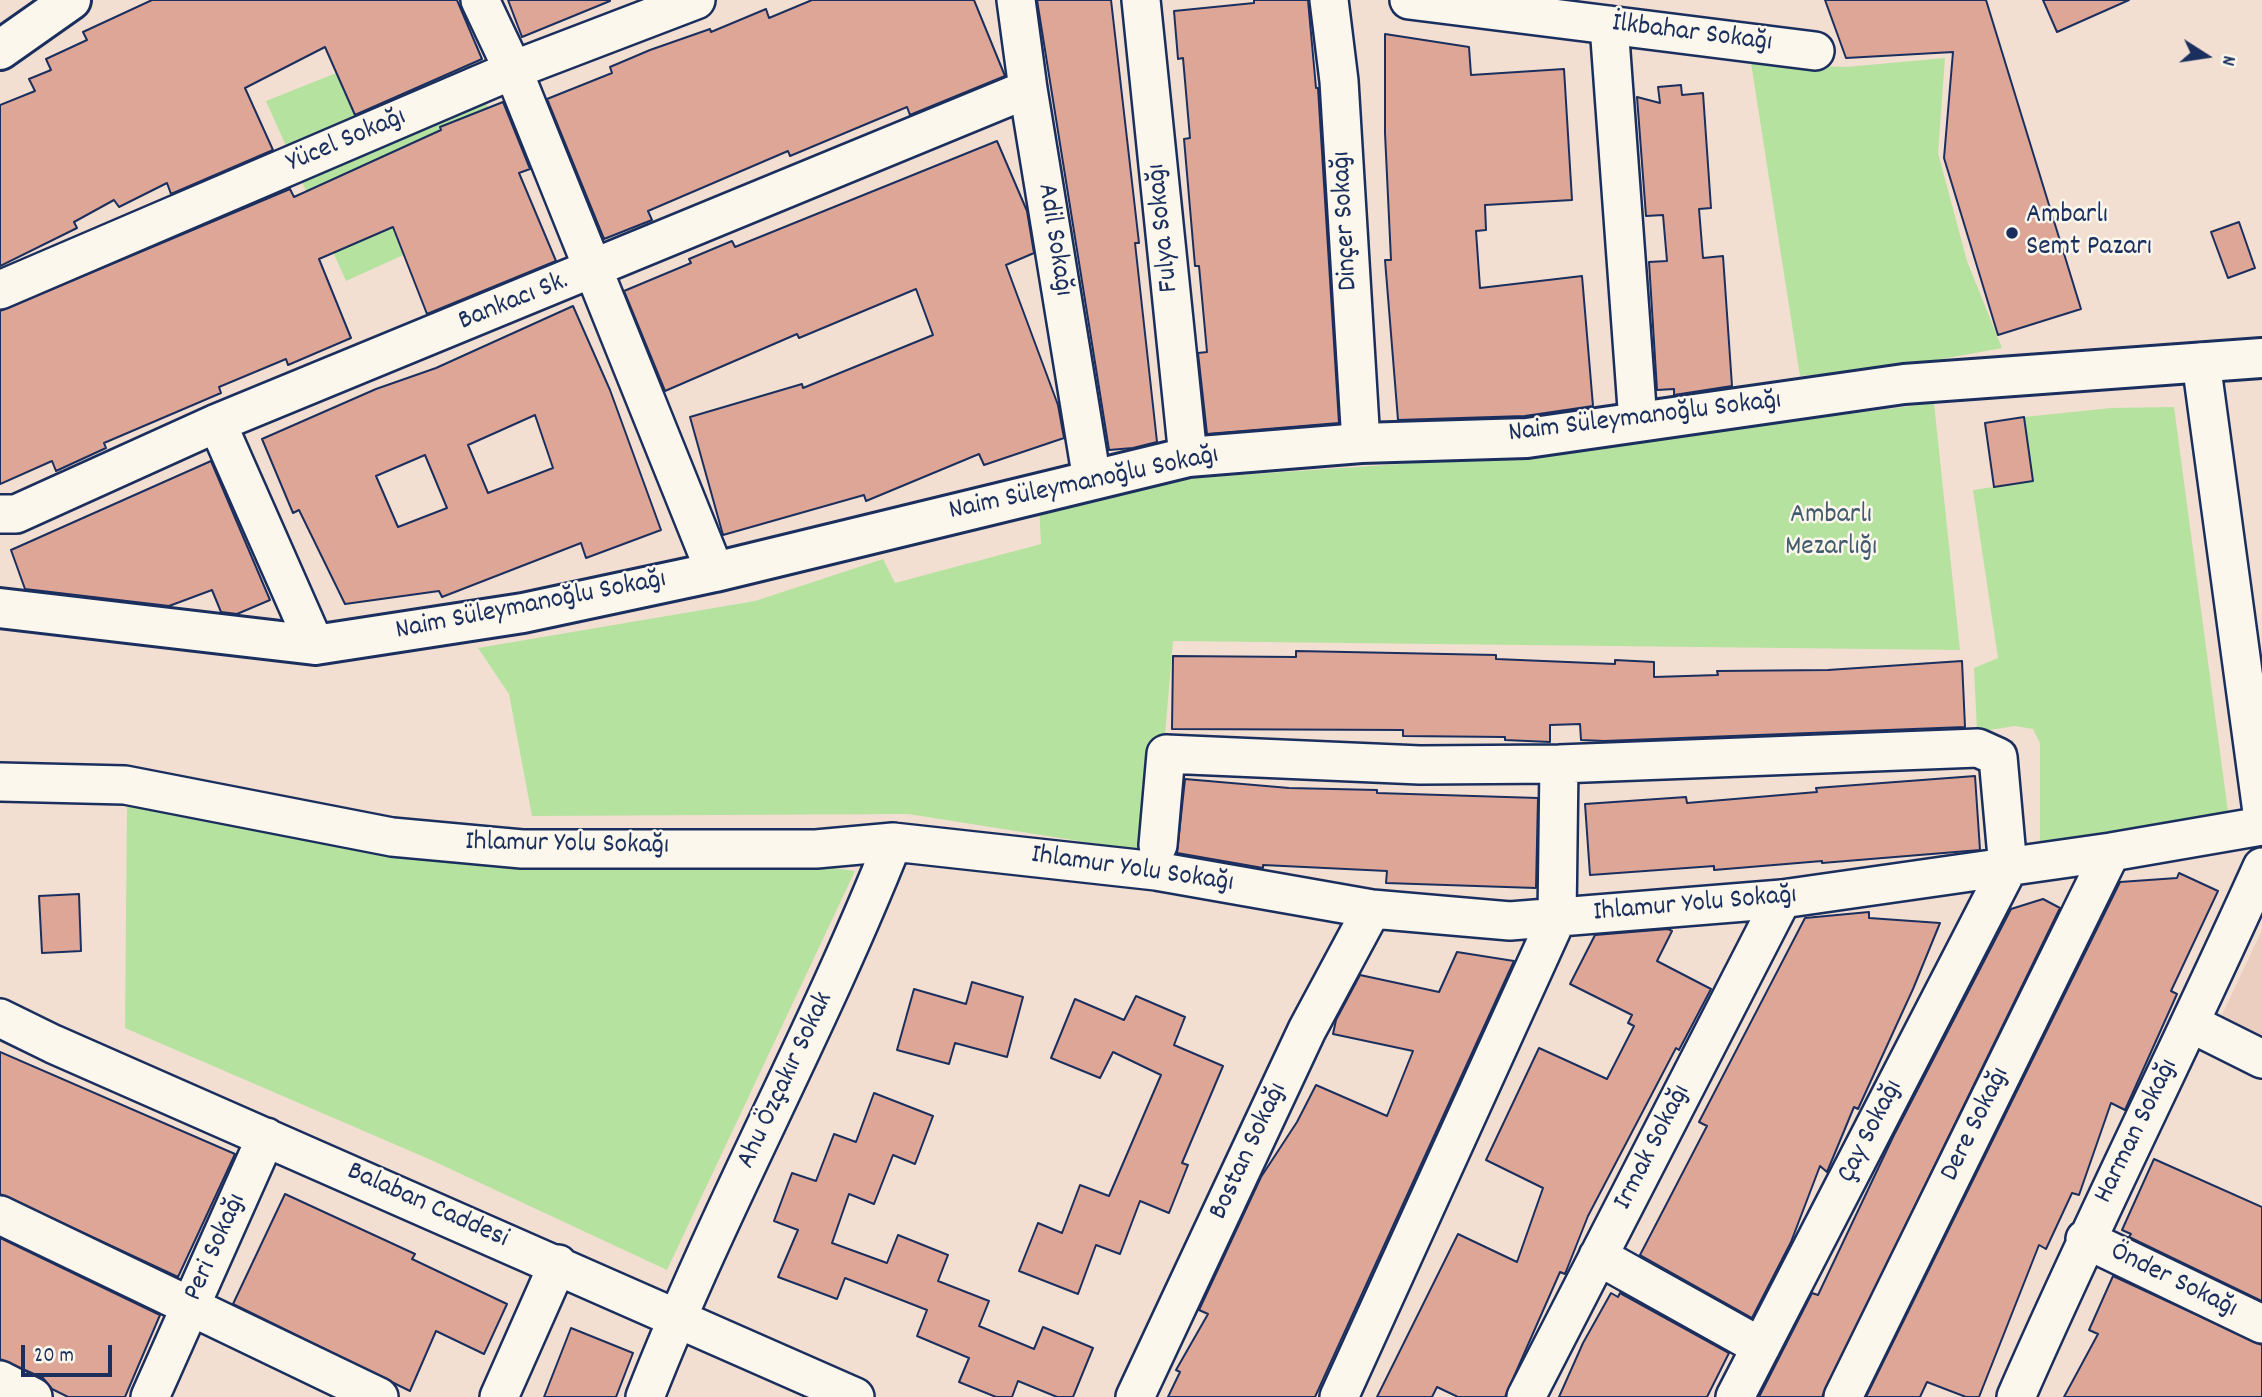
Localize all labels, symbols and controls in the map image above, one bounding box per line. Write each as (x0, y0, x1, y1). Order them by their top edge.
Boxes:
street label: İlkbahar Sokağı (1610, 9, 1774, 61)
north arrow (2171, 21, 2241, 91)
text: N (2213, 53, 2241, 68)
street label: Yücel Sokağı (283, 102, 411, 182)
street label: Dinçer Sokağı (1327, 150, 1367, 292)
street label: Fulya Sokağı (1142, 162, 1188, 294)
street label: Adil Sokağı (1028, 181, 1078, 299)
place label: Ambarlı Semt Pazarı (2026, 200, 2152, 266)
marker: Ambarlı Semt Pazarı (2004, 225, 2020, 241)
street label: Bankacı Sk. (454, 266, 574, 340)
street label: Naim Süleymanoğlu Sokağı (1507, 386, 1783, 452)
street label: Naim Süleymanoğlu Sokağı (946, 440, 1222, 530)
park label: Ambarlı Mezarlığı (1785, 500, 1877, 566)
street label: Naim Süleymanoğlu Sokağı (393, 564, 669, 650)
street label: Ihlamur Yolu Sokağı (465, 827, 669, 865)
street label: Ihlamur Yolu Sokağı (1029, 840, 1235, 902)
street label: Ihlamur Yolu Sokağı (1592, 880, 1798, 932)
street label: Ahu Özçakır Sokak (731, 987, 843, 1175)
street label: Harman Sokağı (2089, 1054, 2187, 1210)
street label: Dere Sokağı (1935, 1062, 2019, 1188)
street label: Çay Sokağı (1832, 1075, 1912, 1189)
street label: Bostan Sokağı (1204, 1078, 1296, 1226)
street label: Irmak Sokağı (1608, 1080, 1700, 1216)
street label: Balaban Caddesi (341, 1156, 513, 1258)
street label: Peri Sokağı (179, 1189, 255, 1307)
street label: Önder Sokağı (2104, 1237, 2242, 1327)
scale bar (24, 1330, 116, 1374)
text: 20 m (34, 1342, 74, 1372)

